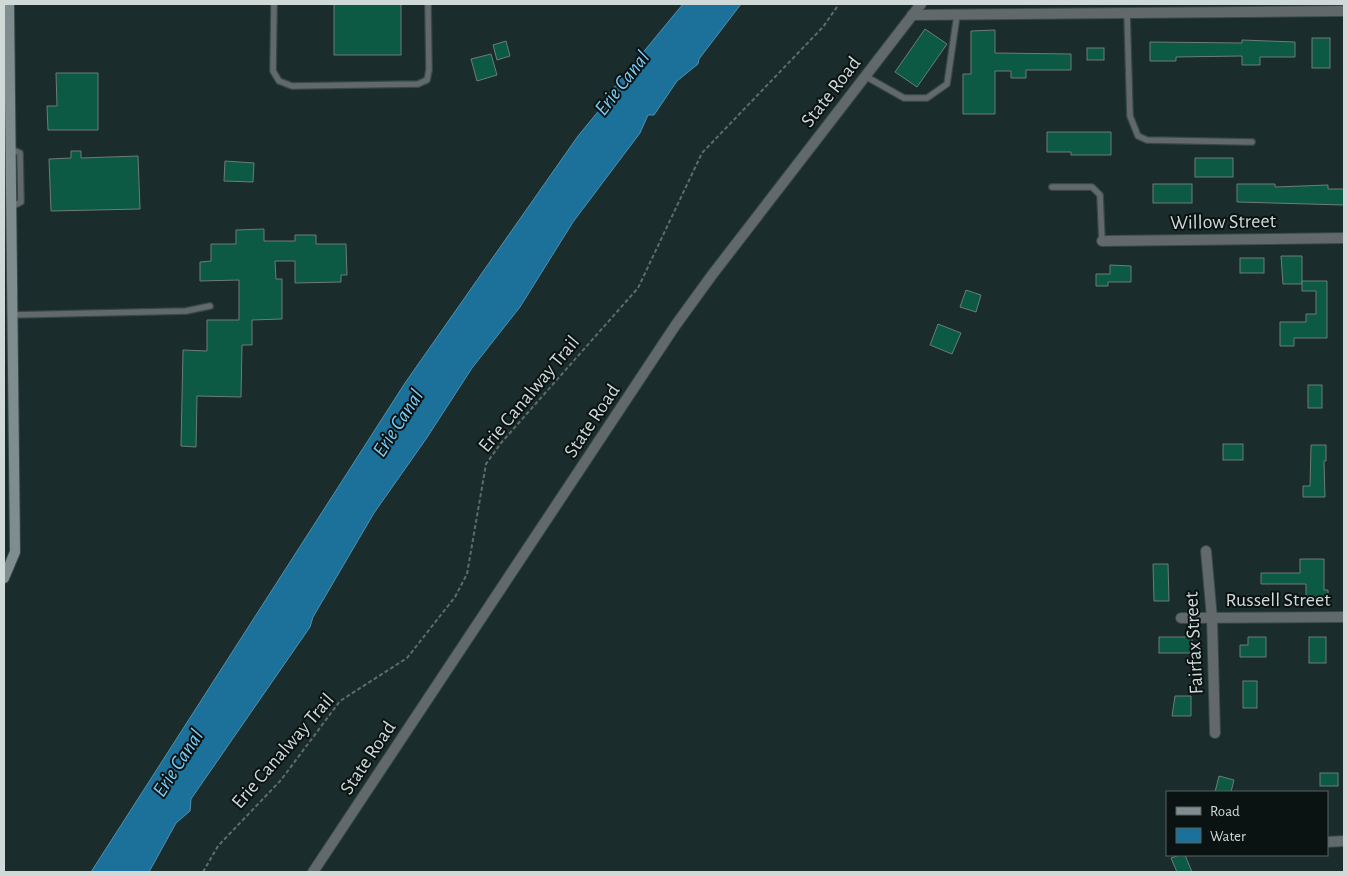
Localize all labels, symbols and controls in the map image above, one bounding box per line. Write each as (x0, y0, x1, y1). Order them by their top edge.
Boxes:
water label: Erie Canal (591, 47, 653, 119)
street label: State Road (797, 53, 865, 131)
street label: Willow Street (1170, 211, 1277, 233)
street label: Erie Canalway Trail (475, 332, 583, 456)
street label: State Road (560, 381, 624, 461)
water label: Erie Canal (369, 386, 427, 460)
street label: Russell Street (1225, 590, 1331, 610)
street label: Fairfax Street (1181, 591, 1207, 695)
street label: Erie Canalway Trail (228, 690, 338, 812)
street label: State Road (336, 718, 400, 798)
water label: Erie Canal (149, 726, 207, 800)
legend (1166, 791, 1328, 856)
text: Road (1210, 804, 1240, 819)
text: Water (1210, 829, 1246, 844)

